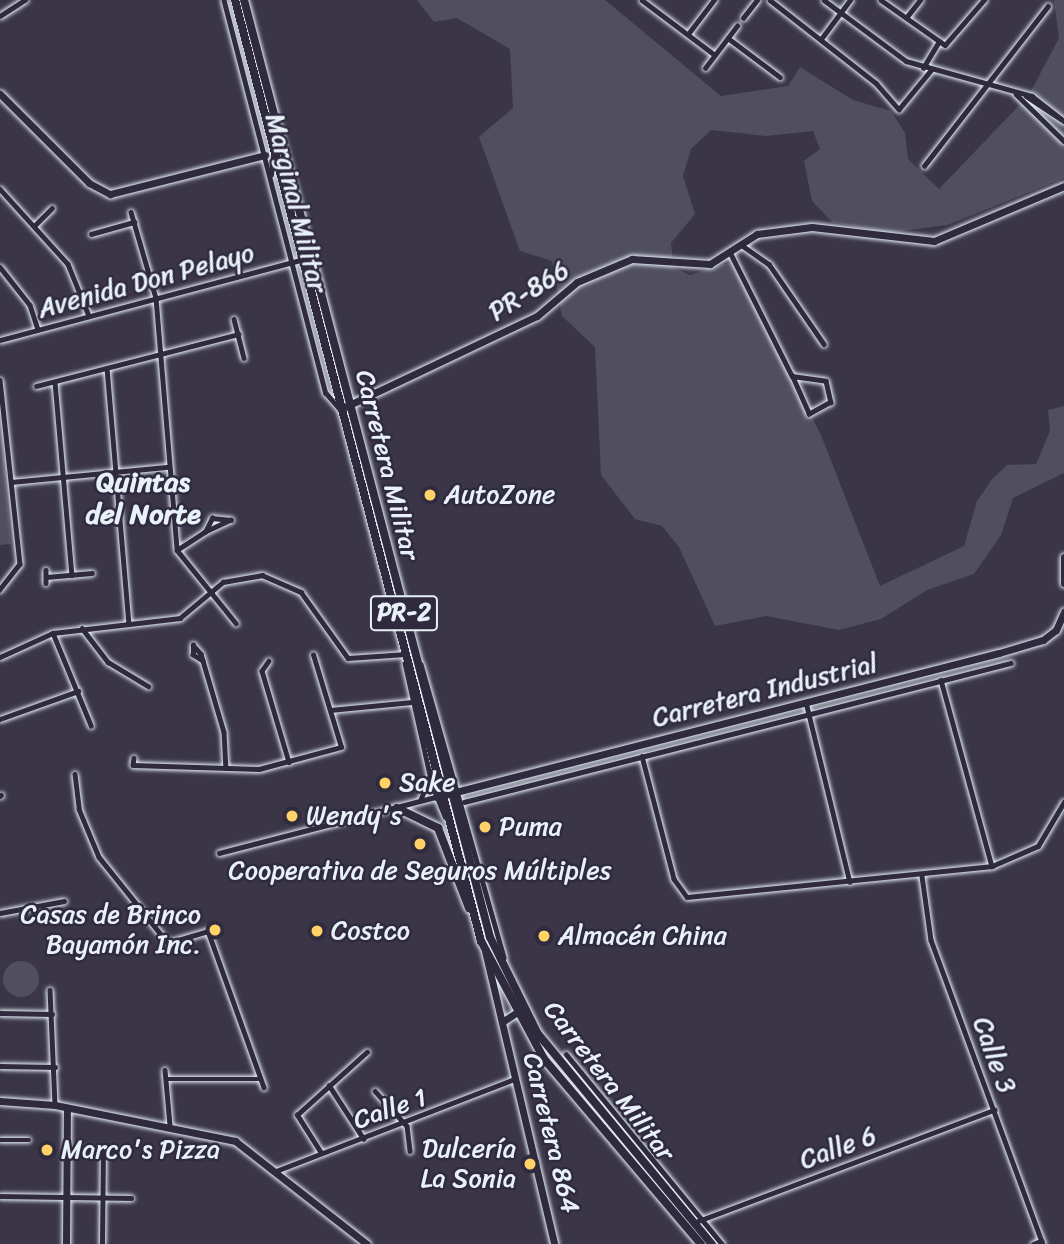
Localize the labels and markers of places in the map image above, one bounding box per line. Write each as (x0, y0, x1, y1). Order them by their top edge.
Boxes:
place label: AutoZone (444, 479, 555, 511)
marker: AutoZone (422, 487, 438, 503)
place label: Sake (399, 767, 456, 799)
marker: Sake (377, 775, 393, 791)
place label: Wendy's (306, 800, 402, 832)
marker: Wendy's (284, 808, 300, 824)
place label: Puma (499, 811, 562, 843)
marker: Puma (477, 819, 493, 835)
marker: Cooperativa de Seguros Múltiples (412, 836, 428, 852)
place label: Cooperativa de Seguros Múltiples (229, 855, 611, 887)
place label: Casas de Brinco Bayamón Inc. (20, 899, 201, 960)
place label: Costco (331, 915, 410, 947)
place label: Almacén China (558, 920, 727, 952)
marker: Casas de Brinco Bayamón Inc. (207, 922, 223, 938)
marker: Costco (309, 923, 325, 939)
marker: Almacén China (536, 928, 552, 944)
place label: Dulcería La Sonia (420, 1133, 516, 1194)
place label: Marco's Pizza (61, 1134, 220, 1166)
marker: Marco's Pizza (39, 1142, 55, 1158)
marker: Dulcería La Sonia (522, 1156, 538, 1172)

